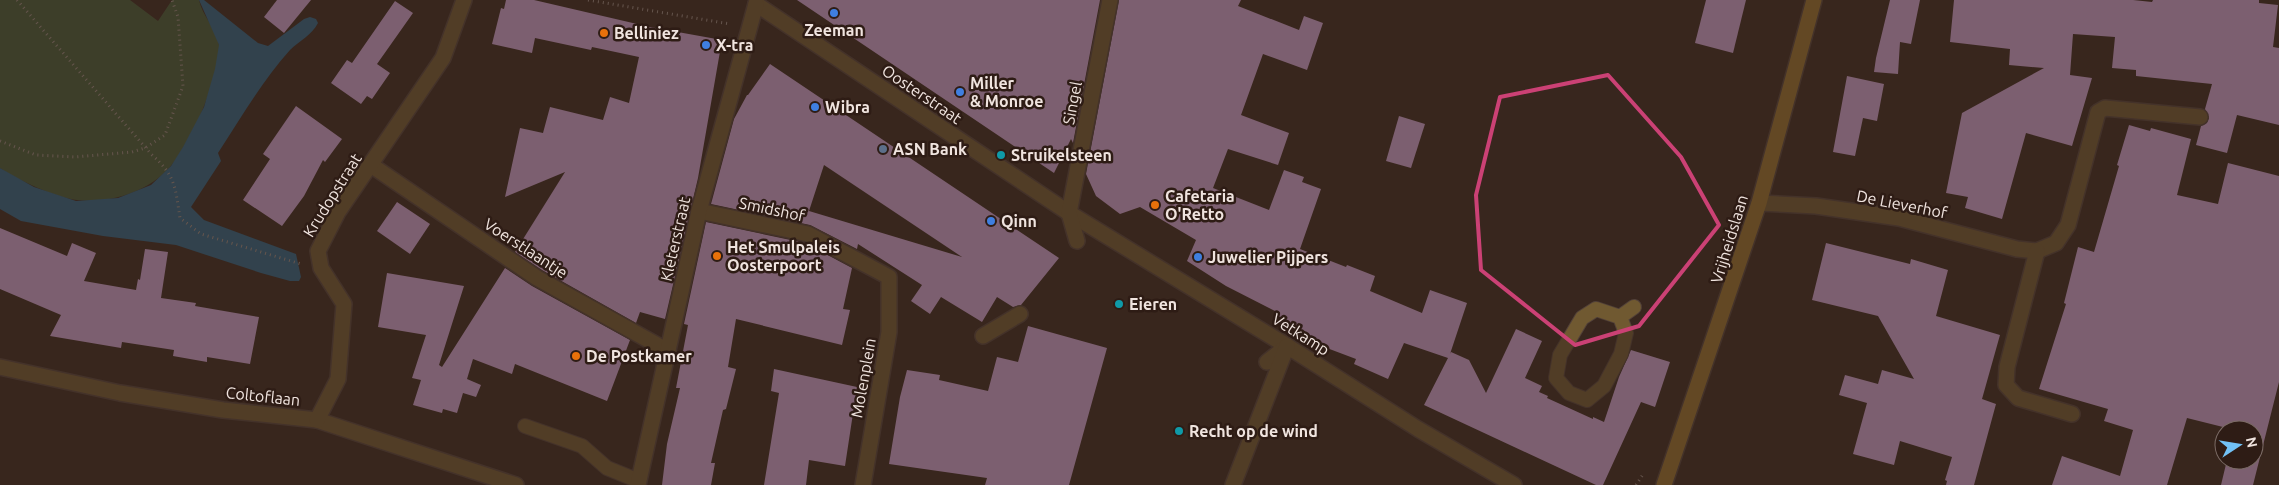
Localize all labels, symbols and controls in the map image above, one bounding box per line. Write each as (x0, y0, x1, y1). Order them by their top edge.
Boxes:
marker: Zeeman (828, 7, 840, 19)
place label: Zeeman (804, 21, 864, 39)
place label: Belliniez (614, 24, 679, 42)
marker: Belliniez (598, 27, 610, 39)
place label: X-tra (716, 36, 753, 54)
marker: X-tra (700, 39, 712, 51)
street label: Oosterstraat (879, 61, 966, 128)
place label: Miller & Monroe (970, 74, 1043, 110)
street label: Singel (1059, 80, 1085, 126)
marker: Miller & Monroe (954, 86, 966, 98)
place label: Wibra (825, 98, 870, 116)
marker: Wibra (809, 101, 821, 113)
place label: ASN Bank (893, 140, 967, 158)
marker: ASN Bank (877, 143, 889, 155)
place label: Struikelsteen (1011, 146, 1112, 164)
street label: Krudopstraat (299, 149, 365, 240)
marker: Struikelsteen (995, 149, 1007, 161)
street label: De Lieverhof (1855, 186, 1950, 222)
place label: Cafetaria O'Retto (1165, 187, 1235, 223)
street label: Smidshof (737, 193, 808, 225)
street label: Vrijheidslaan (1707, 193, 1751, 285)
street label: Kleterstraat (657, 194, 694, 283)
marker: Cafetaria O'Retto (1149, 199, 1161, 211)
place label: Qinn (1001, 212, 1037, 230)
street label: Voerstlaantje (481, 214, 571, 282)
marker: Qinn (985, 215, 997, 227)
place label: Het Smulpaleis Oosterpoort (727, 238, 840, 274)
place label: Juwelier Pijpers (1208, 248, 1328, 266)
marker: Het Smulpaleis Oosterpoort (711, 250, 723, 262)
marker: Juwelier Pijpers (1192, 251, 1204, 263)
place label: Eieren (1129, 295, 1177, 313)
marker: Eieren (1113, 298, 1125, 310)
street label: Vetkamp (1269, 309, 1333, 359)
street label: Molenplein (847, 337, 879, 419)
place label: De Postkamer (586, 347, 692, 365)
marker: De Postkamer (570, 350, 582, 362)
street label: Coltoflaan (225, 383, 301, 409)
north arrow (2214, 420, 2264, 470)
place label: Recht op de wind (1189, 422, 1318, 440)
marker: Recht op de wind (1173, 425, 1185, 437)
text: N (2243, 436, 2261, 449)

